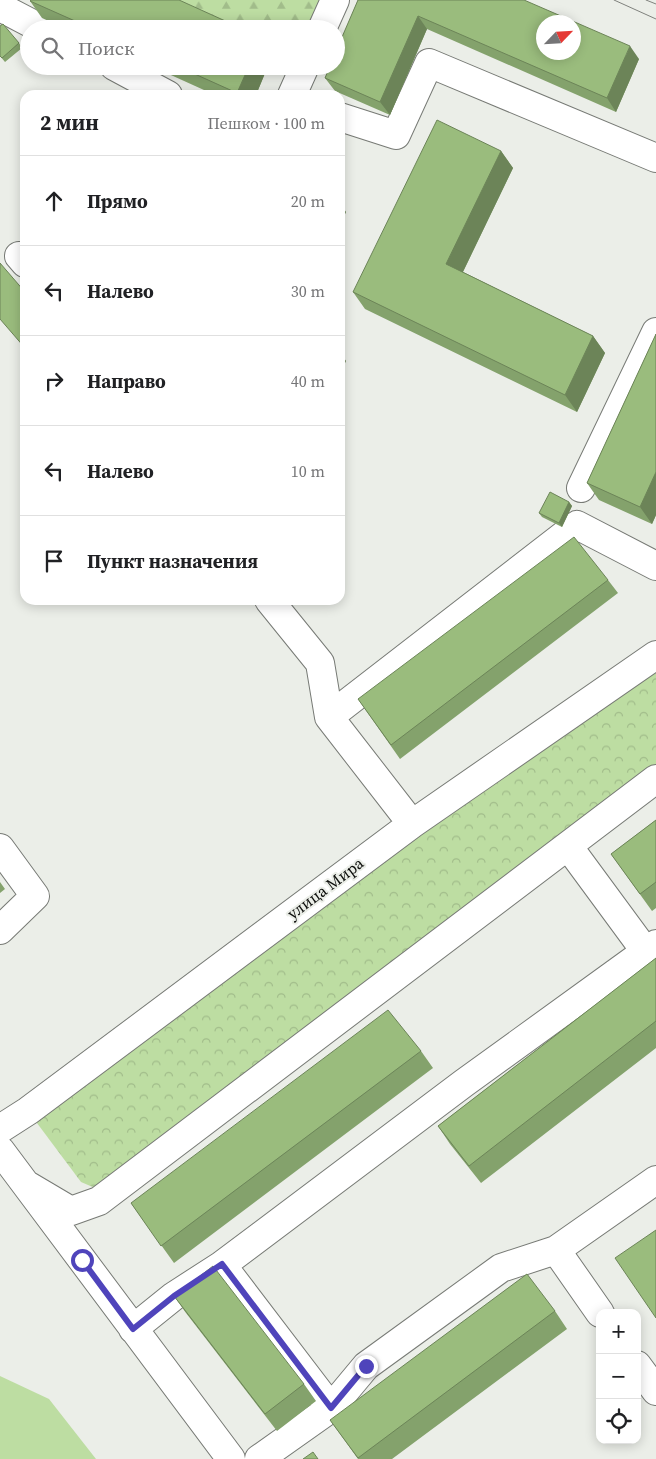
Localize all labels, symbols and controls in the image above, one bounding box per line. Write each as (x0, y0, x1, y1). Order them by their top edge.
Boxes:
north arrow (536, 15, 581, 60)
search box (20, 20, 345, 75)
icon: search (38, 34, 66, 62)
text: Поиск (78, 35, 135, 61)
text: 2 мин (40, 108, 99, 137)
text: Пешком · 100 m (207, 112, 325, 134)
icon: ahead (40, 187, 68, 215)
text: Прямо (87, 188, 148, 214)
text: 20 m (291, 190, 325, 212)
icon: left (40, 277, 68, 305)
text: Налево (87, 278, 154, 304)
text: 30 m (291, 280, 325, 302)
icon: right (40, 367, 68, 395)
text: Направо (87, 368, 166, 394)
text: 40 m (291, 370, 325, 392)
icon: left (40, 457, 68, 485)
text: Налево (87, 458, 154, 484)
text: 10 m (291, 460, 325, 482)
icon: arrive (40, 547, 68, 575)
text: Пункт назначения (87, 548, 258, 574)
street label: улица Мира (282, 851, 369, 924)
route start (71, 1249, 94, 1272)
map controls (596, 1309, 641, 1444)
button: + (596, 1309, 641, 1354)
button: − (596, 1354, 641, 1399)
route end (355, 1355, 378, 1378)
button: locate (596, 1399, 641, 1444)

